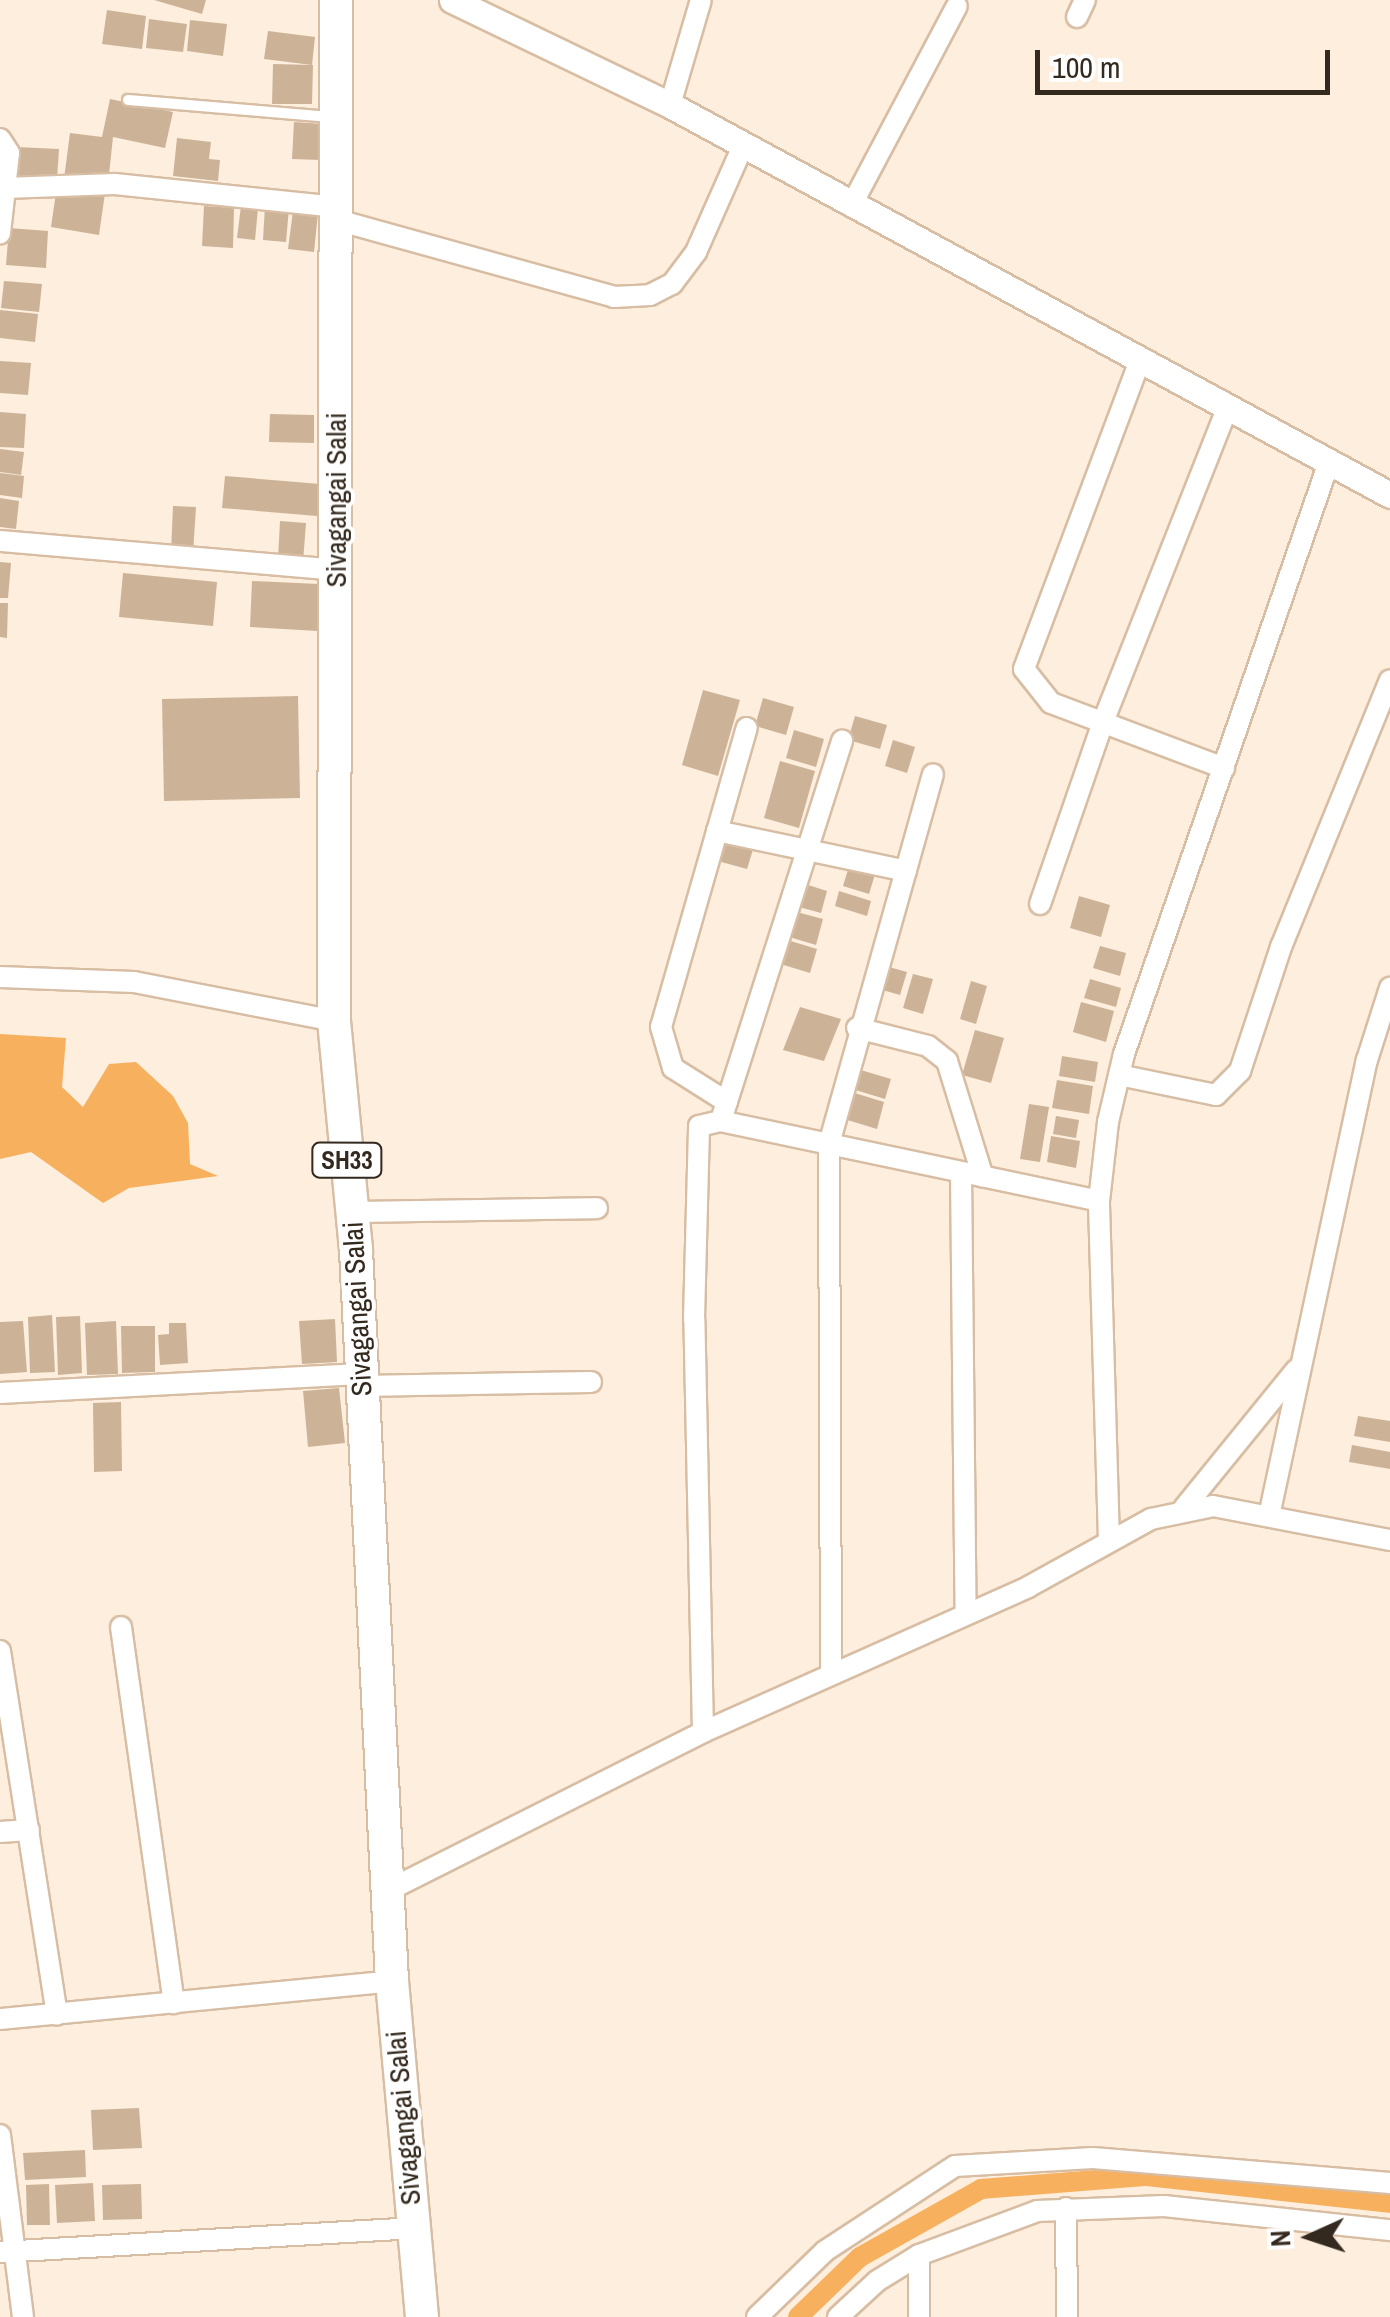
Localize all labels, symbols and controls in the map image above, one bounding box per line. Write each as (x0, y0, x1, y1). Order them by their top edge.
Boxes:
scale bar (1040, 30, 1335, 92)
text: 100 m (1052, 47, 1120, 87)
street label: Sivagangai Salai (319, 413, 353, 587)
road number: SH33 (310, 1140, 384, 1180)
street label: Sivagangai Salai (336, 1221, 378, 1397)
street label: Sivagangai Salai (379, 2029, 427, 2207)
north arrow (1260, 2187, 1360, 2287)
text: N (1261, 2229, 1299, 2248)

